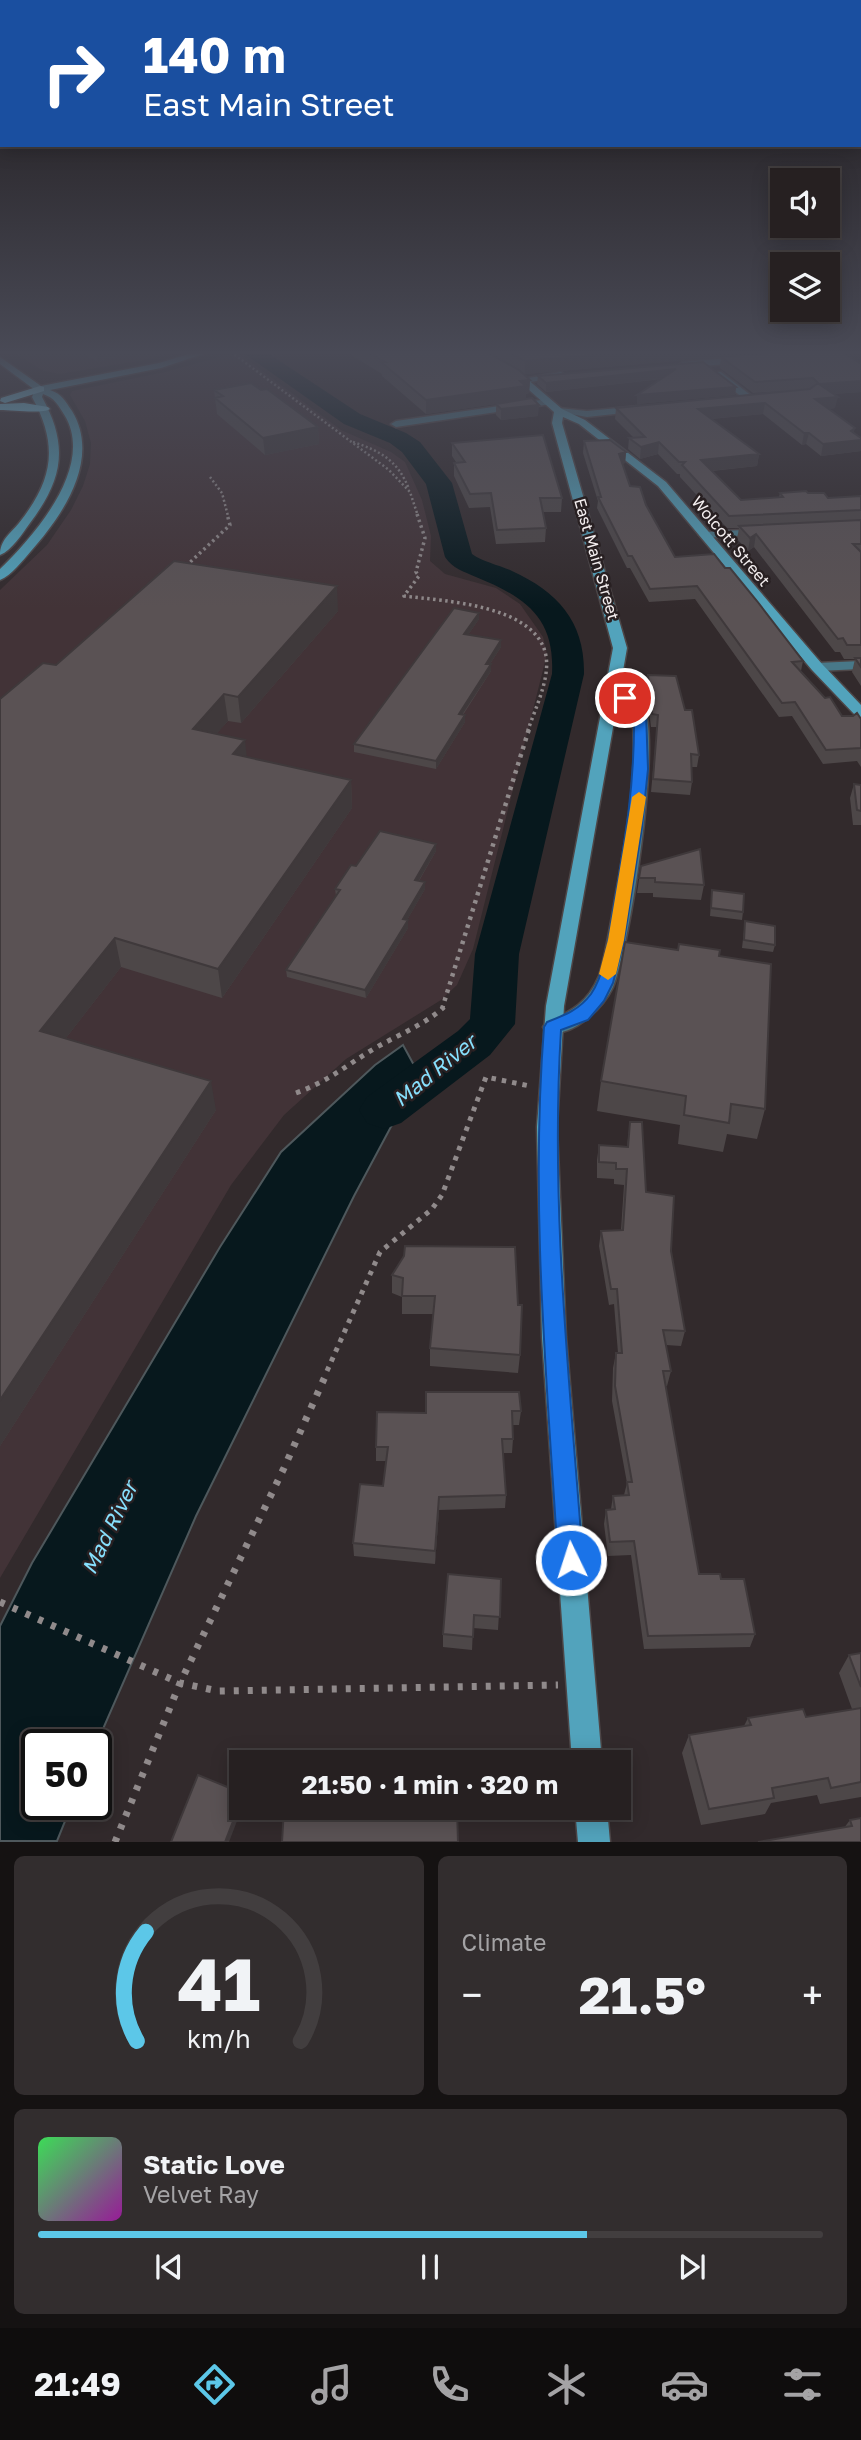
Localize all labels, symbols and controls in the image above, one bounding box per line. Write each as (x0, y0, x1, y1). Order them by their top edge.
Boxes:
text: 140 m (143, 25, 286, 84)
icon: right (28, 28, 119, 119)
text: East Main Street (143, 85, 395, 123)
map controls (770, 168, 840, 322)
button: sound (770, 168, 840, 238)
button: layers (770, 252, 840, 322)
street label: Wolcott Street (687, 492, 775, 590)
street label: East Main Street (570, 496, 624, 622)
pin (595, 668, 655, 728)
icon: arrive (606, 679, 644, 717)
water label: Mad River (387, 1027, 483, 1112)
water label: Mad River (76, 1475, 144, 1578)
position arrow (534, 1523, 608, 1597)
speed limit sign: 50 (21, 1729, 112, 1820)
text: 21:50 · 1 min · 320 m (302, 1769, 558, 1800)
text: Climate (462, 1928, 546, 1956)
text: 41 (177, 1941, 260, 2028)
text: 21.5° (579, 1963, 706, 2025)
text: − (462, 1972, 482, 2017)
text: + (802, 1972, 823, 2017)
text: km/h (187, 2023, 251, 2054)
text: Static Love (143, 2149, 285, 2180)
text: Velvet Ray (143, 2180, 259, 2208)
icon: previous (150, 2248, 188, 2286)
icon: pause (411, 2248, 449, 2286)
icon: next (673, 2248, 711, 2286)
icon: directions (190, 2360, 239, 2409)
icon: music (307, 2360, 356, 2409)
icon: phone (425, 2360, 474, 2409)
icon: climate (542, 2360, 591, 2409)
icon: car (660, 2360, 709, 2409)
icon: filters (778, 2360, 827, 2409)
text: 21:49 (34, 2365, 121, 2403)

